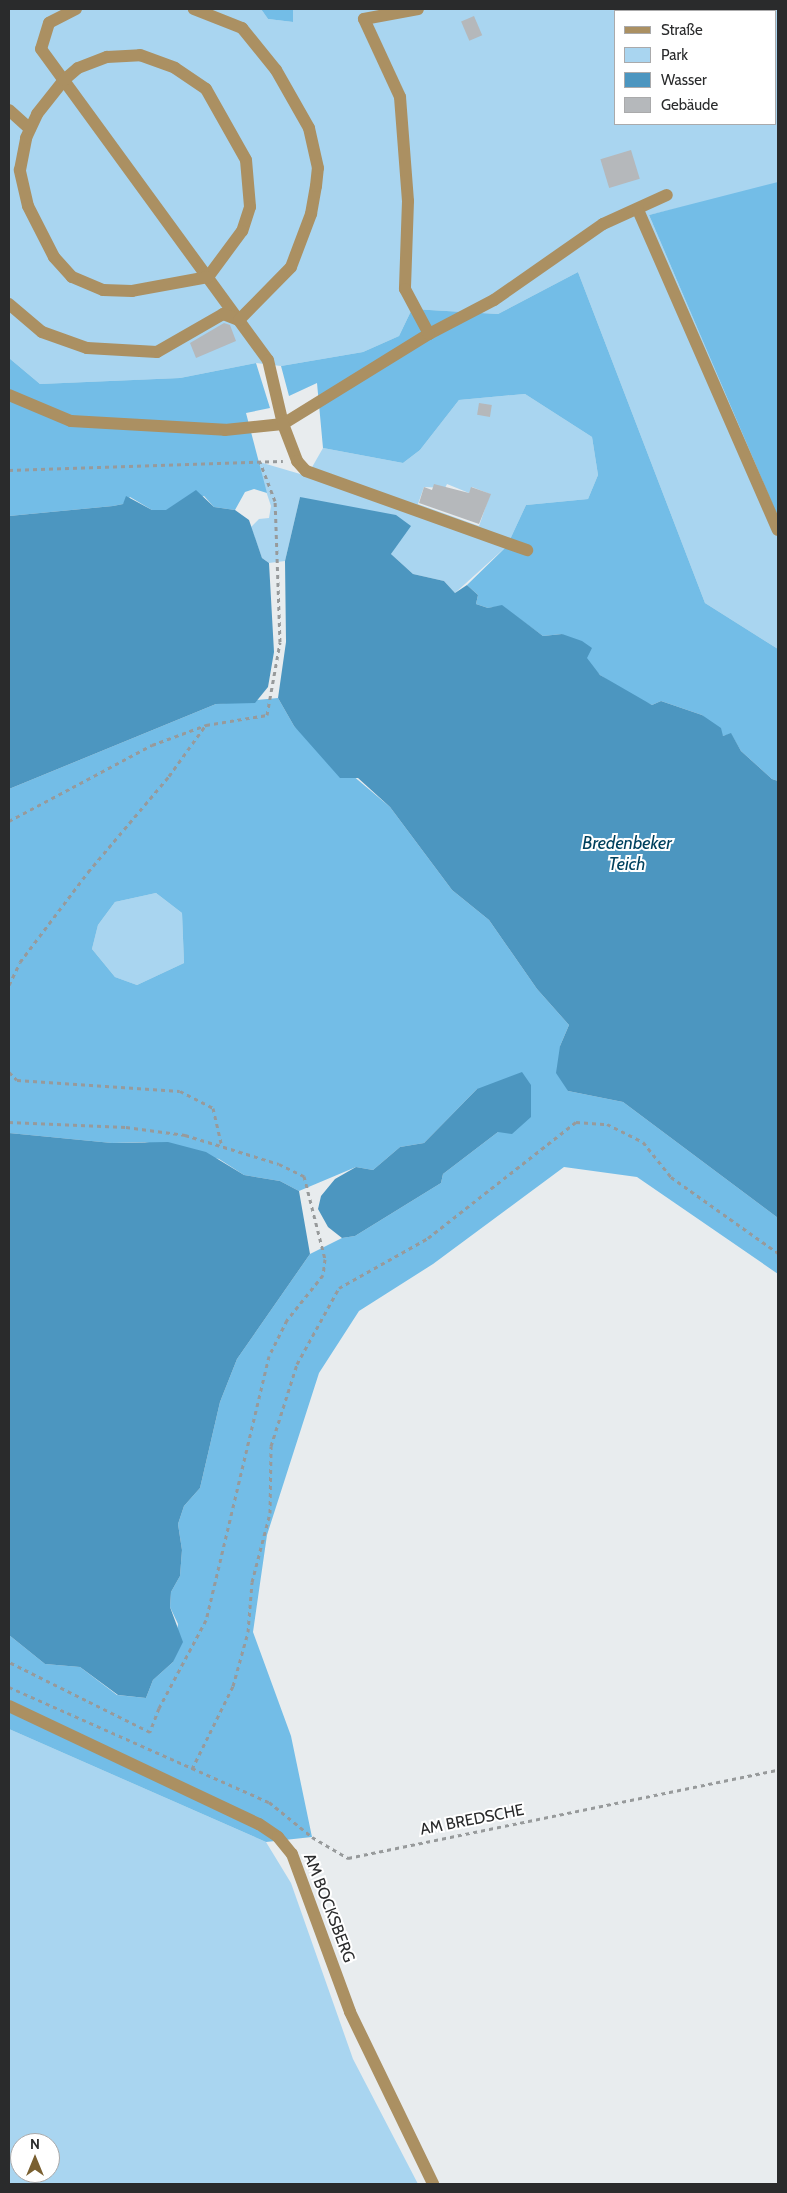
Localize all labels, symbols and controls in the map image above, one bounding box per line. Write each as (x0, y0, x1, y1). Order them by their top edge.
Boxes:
legend (614, 10, 777, 125)
text: Straße (661, 21, 703, 39)
text: Park (661, 46, 688, 64)
text: Wasser (661, 71, 707, 89)
text: Gebäude (661, 96, 718, 114)
water label: Bredenbeker Teich (582, 833, 672, 876)
street label: AM BREDSCHE (418, 1801, 526, 1839)
street label: AM BOCKSBERG (299, 1851, 359, 1965)
north arrow (10, 2133, 60, 2183)
text: N (30, 2135, 40, 2153)

